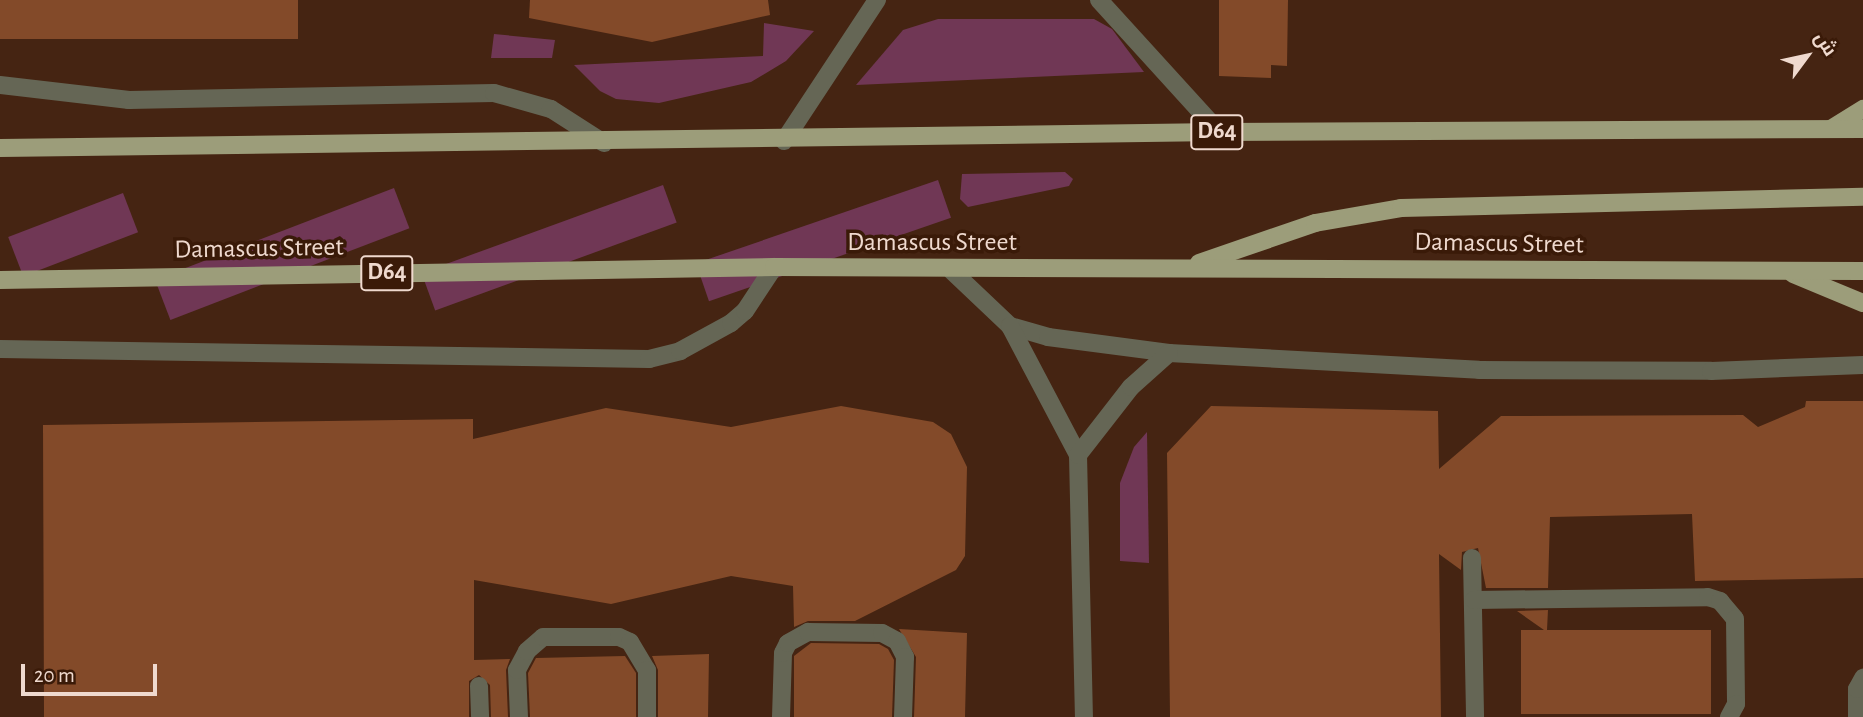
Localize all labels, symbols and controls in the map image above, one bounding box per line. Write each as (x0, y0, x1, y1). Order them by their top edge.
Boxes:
north arrow (1772, 21, 1842, 91)
text: ش (1810, 29, 1840, 60)
road number: D64 (1189, 112, 1245, 152)
street label: Damascus Street (847, 227, 1017, 259)
street label: Damascus Street (1414, 227, 1584, 261)
street label: Damascus Street (174, 232, 344, 266)
road number: D64 (359, 252, 415, 294)
scale bar (24, 650, 161, 694)
text: 20 m (34, 665, 75, 686)

